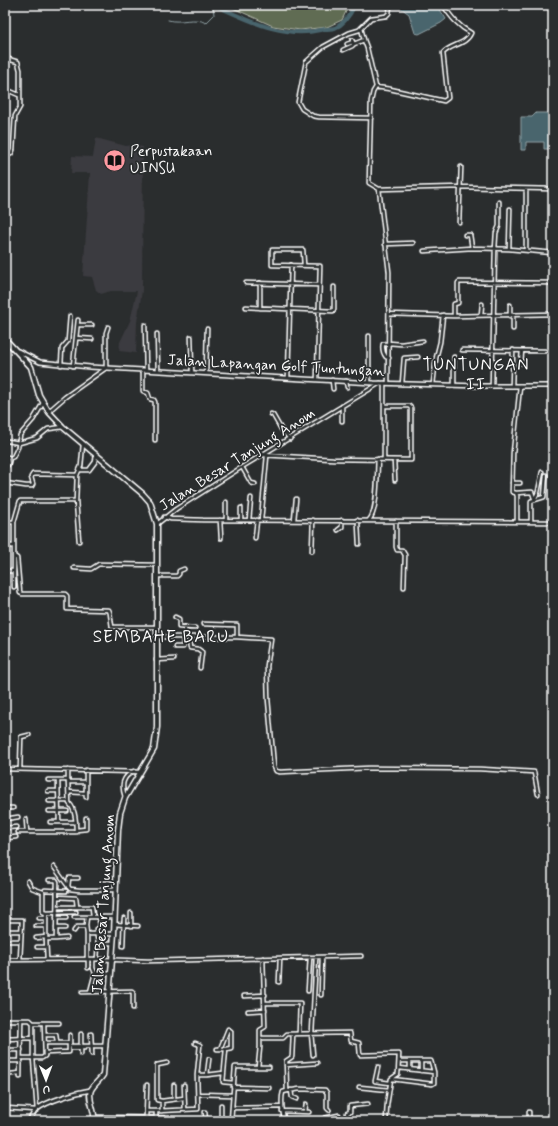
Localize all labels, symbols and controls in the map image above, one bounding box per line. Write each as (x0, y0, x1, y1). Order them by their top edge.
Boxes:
place label: Perpustakaan UINSU (130, 142, 212, 179)
library icon: Perpustakaan UINSU (102, 147, 128, 173)
street label: Jalan Lapangan Golf Tuntungan (167, 350, 385, 383)
district label: TUNTUNGAN II (422, 354, 530, 396)
street label: Jalan Besar Tanjung Anom (156, 404, 320, 517)
district label: SEMBAHE BARU (93, 626, 229, 648)
street label: Jalan Besar Tanjung Anom (88, 813, 121, 995)
north arrow (26, 1060, 66, 1100)
text: U (42, 1082, 50, 1096)

